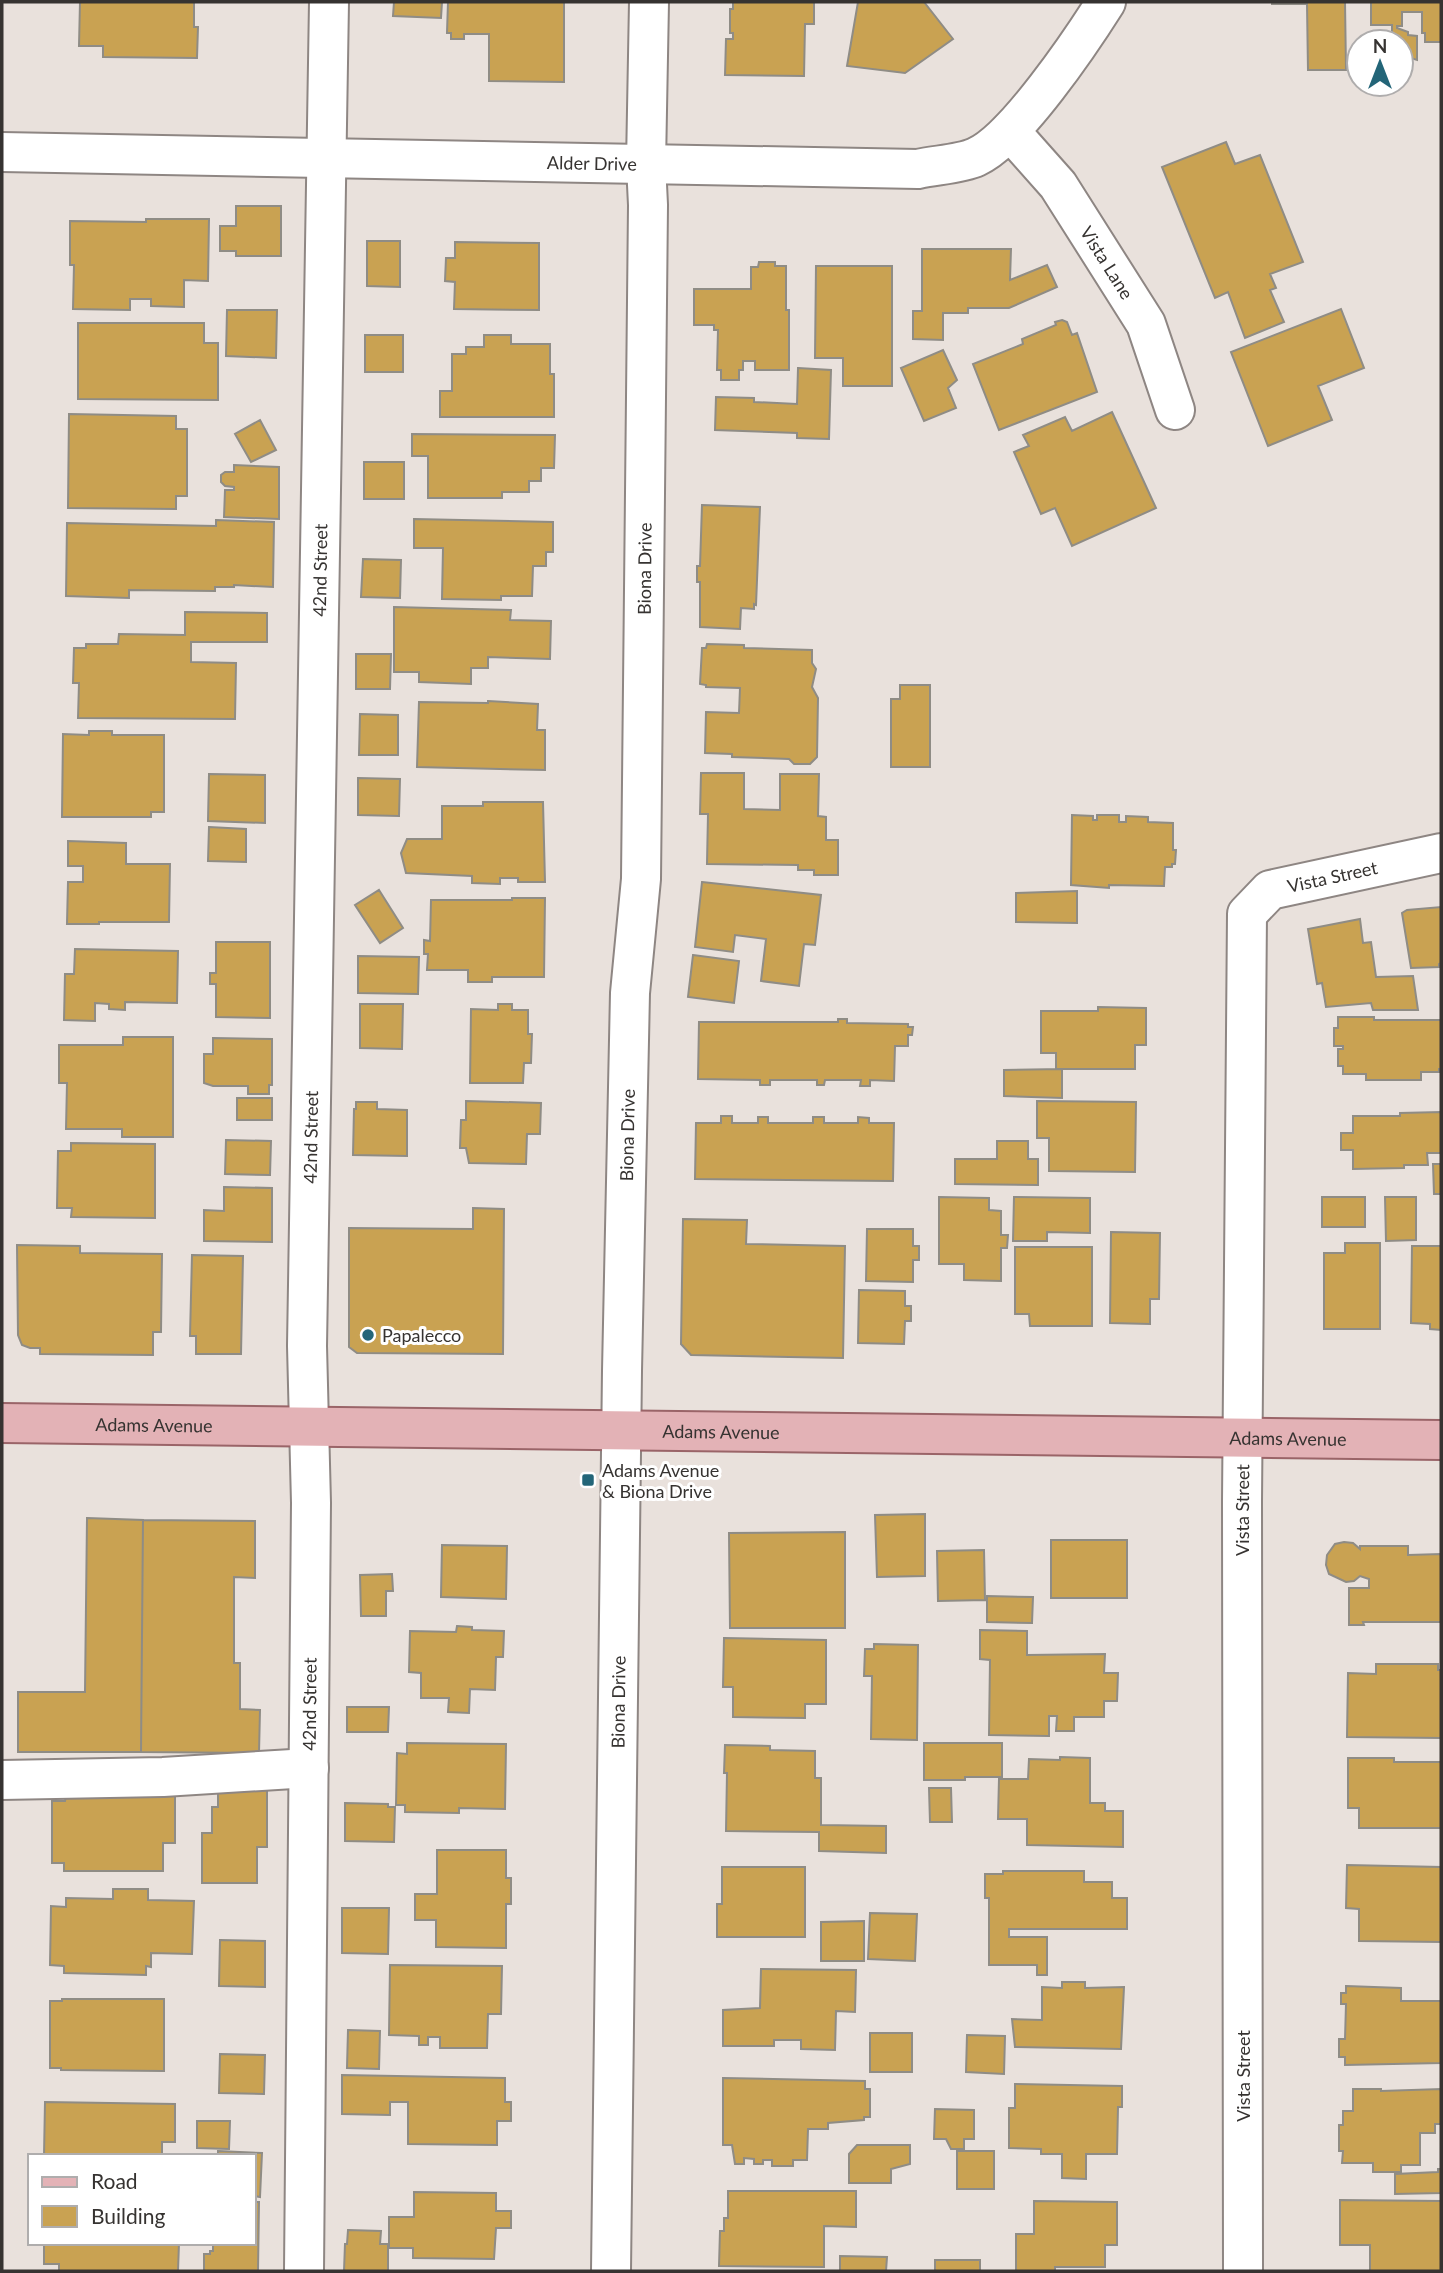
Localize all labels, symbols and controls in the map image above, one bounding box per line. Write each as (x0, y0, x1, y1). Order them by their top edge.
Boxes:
north arrow (1345, 28, 1415, 98)
text: N (1373, 34, 1387, 57)
street label: Alder Drive (547, 151, 637, 175)
street label: Vista Lane (1076, 222, 1138, 303)
street label: Biona Drive (633, 522, 656, 615)
street label: 42nd Street (308, 523, 331, 617)
street label: Vista Street (1285, 856, 1380, 897)
street label: Biona Drive (615, 1089, 639, 1182)
street label: 42nd Street (299, 1090, 322, 1184)
place label: Papalecco (382, 1324, 461, 1346)
marker: Papalecco (360, 1327, 376, 1343)
street label: Adams Avenue (95, 1413, 213, 1436)
street label: Adams Avenue (662, 1420, 780, 1443)
street label: Adams Avenue (1229, 1426, 1347, 1450)
place label: Adams Avenue & Biona Drive (602, 1459, 719, 1502)
street label: Vista Street (1231, 1463, 1253, 1556)
marker: Adams Avenue & Biona Drive (580, 1472, 596, 1488)
street label: Biona Drive (606, 1656, 630, 1748)
street label: 42nd Street (298, 1657, 321, 1751)
street label: Vista Street (1232, 2030, 1254, 2122)
legend (28, 2154, 256, 2245)
text: Road (91, 2168, 138, 2193)
text: Building (91, 2203, 166, 2228)

